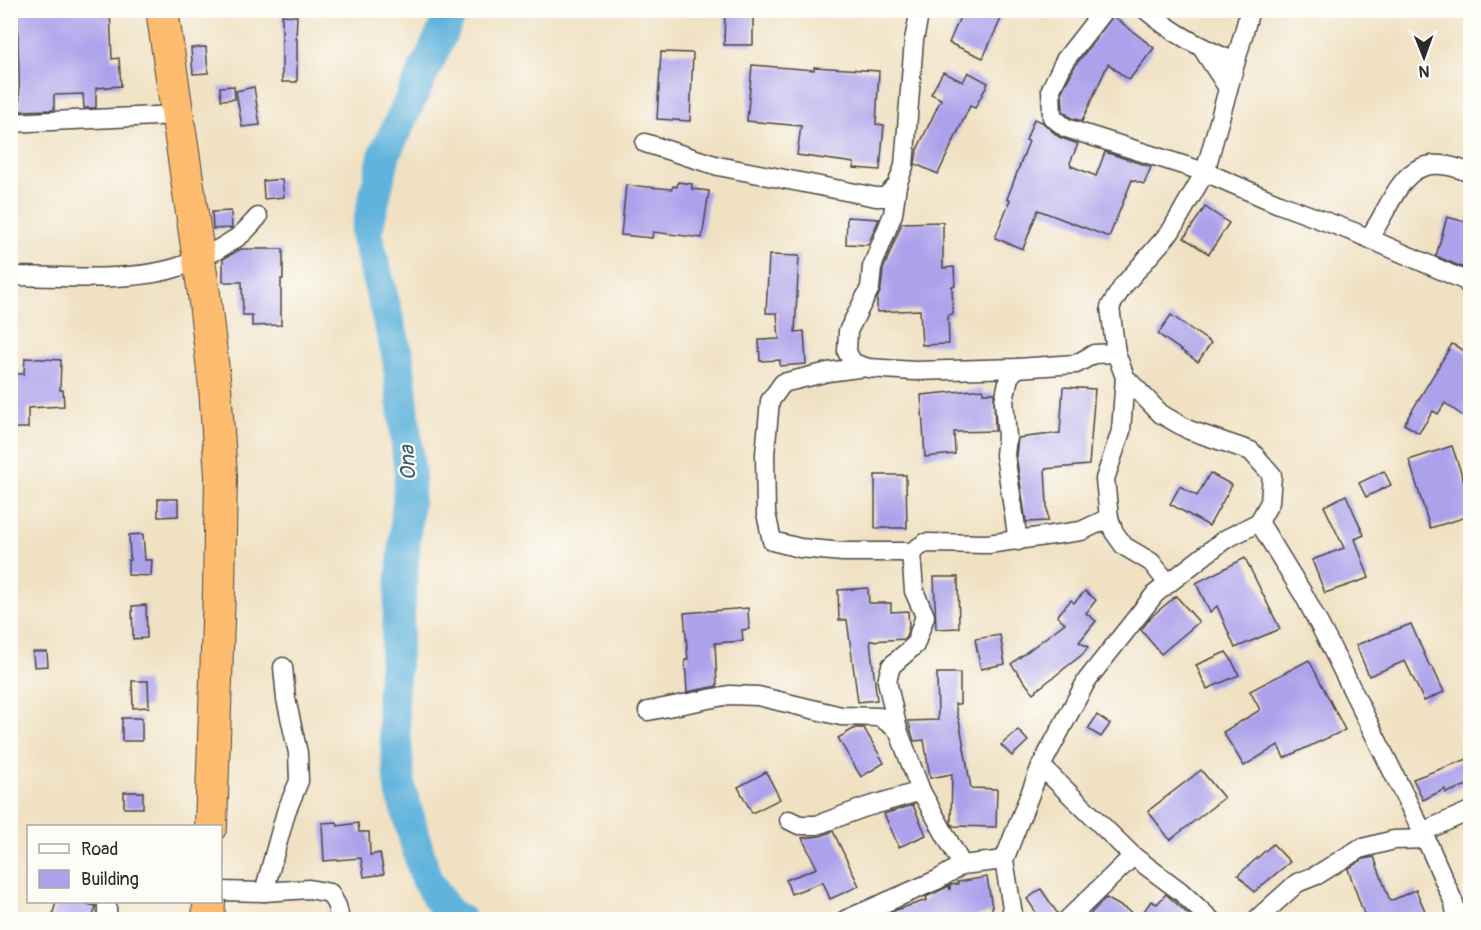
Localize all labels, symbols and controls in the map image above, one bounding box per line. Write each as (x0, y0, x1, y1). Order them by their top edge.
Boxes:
north arrow (1394, 27, 1454, 87)
text: N (1418, 61, 1430, 81)
water label: Ona (394, 444, 422, 481)
legend (27, 825, 222, 903)
text: Road (81, 838, 118, 861)
text: Building (81, 868, 139, 891)

